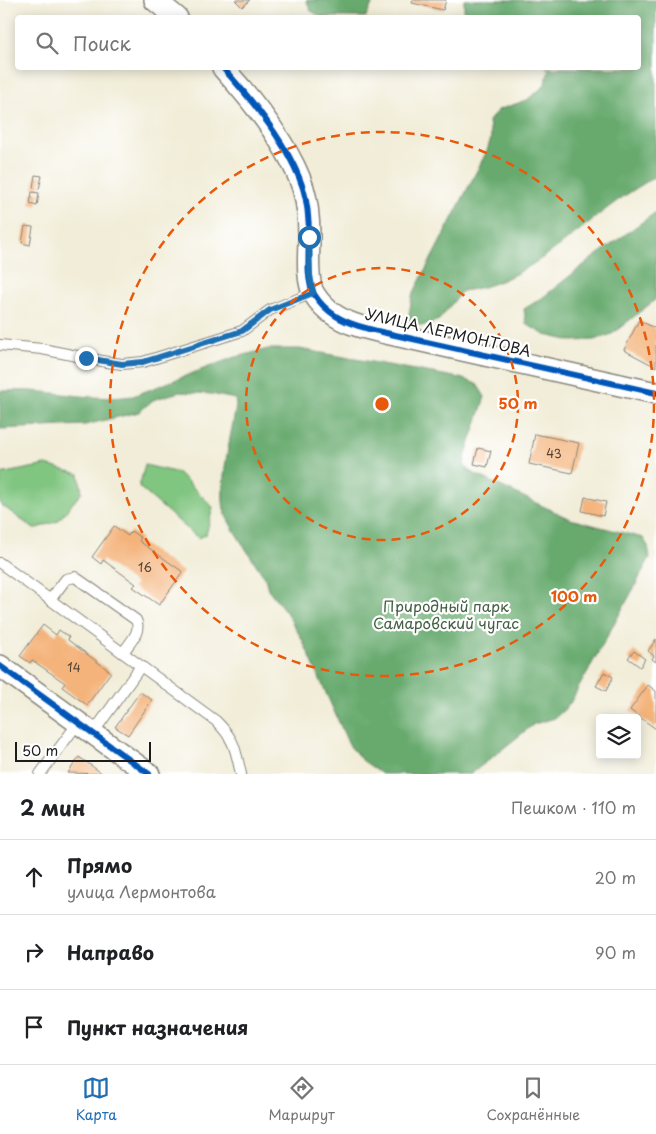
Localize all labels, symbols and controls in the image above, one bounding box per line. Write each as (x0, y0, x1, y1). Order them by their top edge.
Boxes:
search box (15, 15, 641, 70)
icon: search (33, 29, 61, 57)
text: Поиск (73, 29, 131, 57)
route start (298, 226, 321, 249)
street label: УЛИЦА ЛЕРМОНТОВА (363, 301, 534, 362)
route end (75, 347, 98, 370)
text: 50 m (499, 391, 537, 414)
centre of rings (373, 395, 391, 413)
house number: 43 (546, 444, 562, 462)
house number: 16 (138, 558, 152, 576)
text: 100 m (551, 584, 597, 607)
park label: Природный парк Самаровский чугас (373, 594, 519, 634)
house number: 14 (67, 658, 81, 676)
map controls (596, 714, 641, 759)
button: layers (596, 714, 641, 759)
scale bar (15, 739, 151, 762)
text: 50 m (22, 740, 58, 761)
text: 2 мин (20, 791, 85, 823)
text: Пешком · 110 m (511, 795, 636, 819)
text: Прямо (67, 851, 132, 879)
icon: ahead (20, 863, 48, 891)
text: 20 m (595, 865, 636, 889)
text: улица Лермонтова (67, 879, 216, 903)
icon: right (20, 938, 48, 966)
text: Направо (67, 938, 154, 966)
text: 90 m (595, 940, 636, 964)
icon: arrive (20, 1013, 48, 1041)
text: Пункт назначения (67, 1013, 248, 1041)
tab: Карта (76, 1074, 117, 1125)
tab: Маршрут (269, 1074, 335, 1125)
tab: Сохранённые (487, 1074, 580, 1125)

